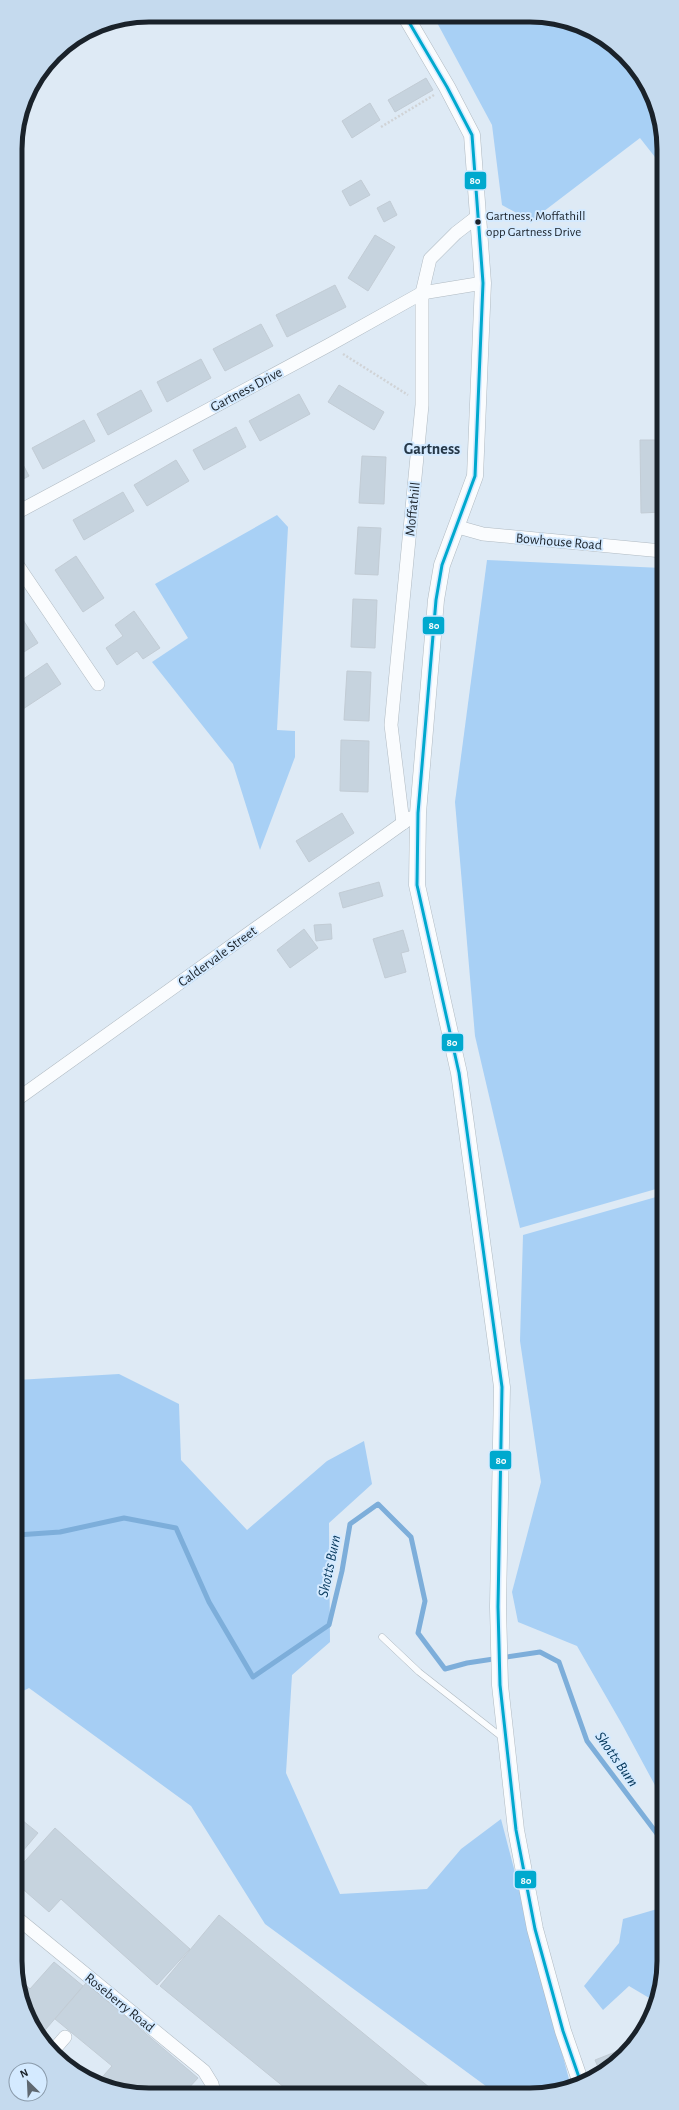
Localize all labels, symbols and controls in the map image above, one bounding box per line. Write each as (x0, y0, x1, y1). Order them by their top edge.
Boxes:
line badge: 80 (464, 171, 487, 190)
text: 80 (469, 175, 481, 186)
place label: Gartness, Moffathill opp Gartness Drive (486, 210, 585, 239)
marker: Gartness, Moffathill opp Gartness Drive (473, 217, 483, 227)
street label: Gartness Drive (208, 365, 285, 415)
district label: Gartness (404, 441, 460, 457)
street label: Moffathill (403, 481, 423, 537)
street label: Bowhouse Road (515, 531, 603, 553)
line badge: 80 (422, 616, 445, 635)
text: 80 (428, 620, 440, 631)
street label: Caldervale Street (176, 924, 260, 990)
line badge: 80 (441, 1033, 464, 1052)
text: 80 (446, 1037, 458, 1048)
line badge: 80 (489, 1450, 512, 1470)
text: 80 (495, 1455, 507, 1466)
water label: Shotts Burn (316, 1534, 343, 1599)
water label: Shotts Burn (592, 1729, 641, 1790)
line badge: 80 (514, 1870, 537, 1889)
text: 80 (520, 1875, 532, 1886)
street label: Roseberry Road (82, 1971, 157, 2035)
north arrow (8, 2062, 48, 2102)
text: N (18, 2067, 30, 2080)

